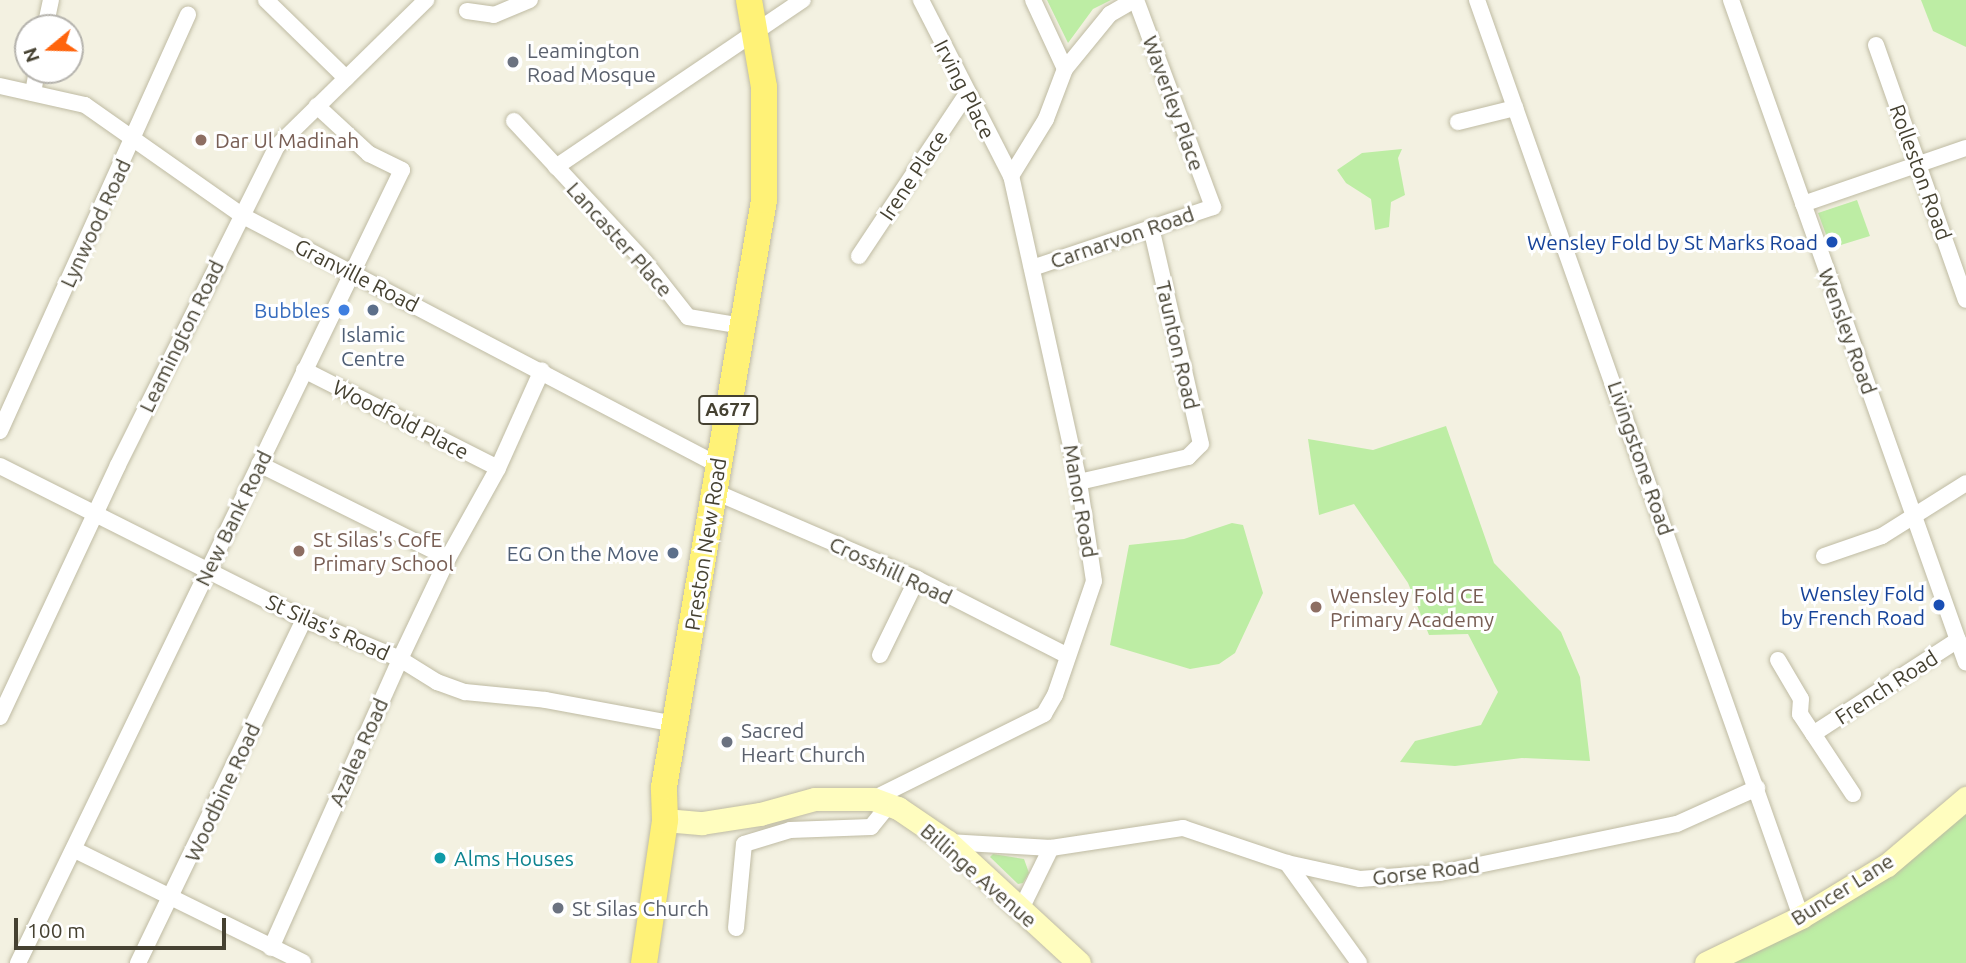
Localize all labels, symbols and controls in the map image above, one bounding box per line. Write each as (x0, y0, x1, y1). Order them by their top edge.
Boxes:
north arrow (14, 14, 84, 84)
street label: Waverley Place (1138, 32, 1210, 174)
street label: Irving Place (929, 35, 1001, 143)
place label: Leamington Road Mosque (527, 37, 656, 87)
text: N (18, 45, 44, 65)
marker: Leamington Road Mosque (505, 54, 521, 70)
street label: Rolleston Road (1885, 101, 1957, 243)
street label: Irene Place (874, 125, 952, 225)
place label: Dar Ul Madinah (215, 127, 359, 153)
marker: Dar Ul Madinah (193, 132, 209, 148)
street label: Lynwood Road (54, 155, 136, 291)
street label: Lancaster Place (562, 176, 678, 302)
street label: Carnarvon Road (1047, 201, 1197, 273)
place label: Wensley Fold by St Marks Road (1527, 229, 1818, 255)
street label: Granville Road (291, 233, 423, 317)
marker: Wensley Fold by St Marks Road (1824, 234, 1840, 250)
street label: Leamington Road (133, 256, 229, 416)
street label: Wensley Road (1814, 265, 1882, 397)
street label: Taunton Road (1151, 278, 1205, 412)
place label: Bubbles (254, 297, 330, 323)
marker: Bubbles (336, 302, 352, 318)
marker: Islamic Centre (365, 302, 381, 318)
place label: Islamic Centre (341, 321, 405, 371)
street label: Woodfold Place (329, 374, 473, 464)
street label: Livingstone Road (1603, 378, 1679, 538)
road number: A677 (696, 394, 760, 426)
street label: Manor Road (1059, 442, 1103, 560)
street label: New Bank Road (189, 446, 277, 590)
street label: Preston New Road (679, 456, 731, 632)
place label: St Silas's CofE Primary School (313, 526, 454, 576)
street label: Crosshill Road (826, 531, 956, 609)
place label: EG On the Move (507, 540, 659, 566)
marker: St Silas's CofE Primary School (291, 543, 307, 559)
marker: EG On the Move (665, 545, 681, 561)
place label: Wensley Fold by French Road (1781, 580, 1925, 630)
place label: Wensley Fold CE Primary Academy (1330, 582, 1494, 632)
street label: St Silas's Road (262, 588, 394, 666)
marker: Wensley Fold by French Road (1931, 597, 1947, 613)
marker: Wensley Fold CE Primary Academy (1308, 599, 1324, 615)
street label: French Road (1830, 645, 1942, 729)
street label: Azalea Road (323, 694, 393, 810)
place label: Sacred Heart Church (741, 717, 866, 767)
street label: Woodbine Road (179, 719, 265, 865)
marker: Sacred Heart Church (719, 734, 735, 750)
street label: Billinge Avenue (916, 818, 1042, 932)
place label: Alms Houses (454, 845, 574, 871)
street label: Buncer Lane (1786, 847, 1898, 931)
marker: Alms Houses (432, 850, 448, 866)
street label: Gorse Road (1371, 852, 1481, 890)
place label: St Silas Church (572, 895, 709, 921)
marker: St Silas Church (550, 900, 566, 916)
scale bar (18, 904, 229, 948)
text: 100 m (27, 918, 85, 942)

